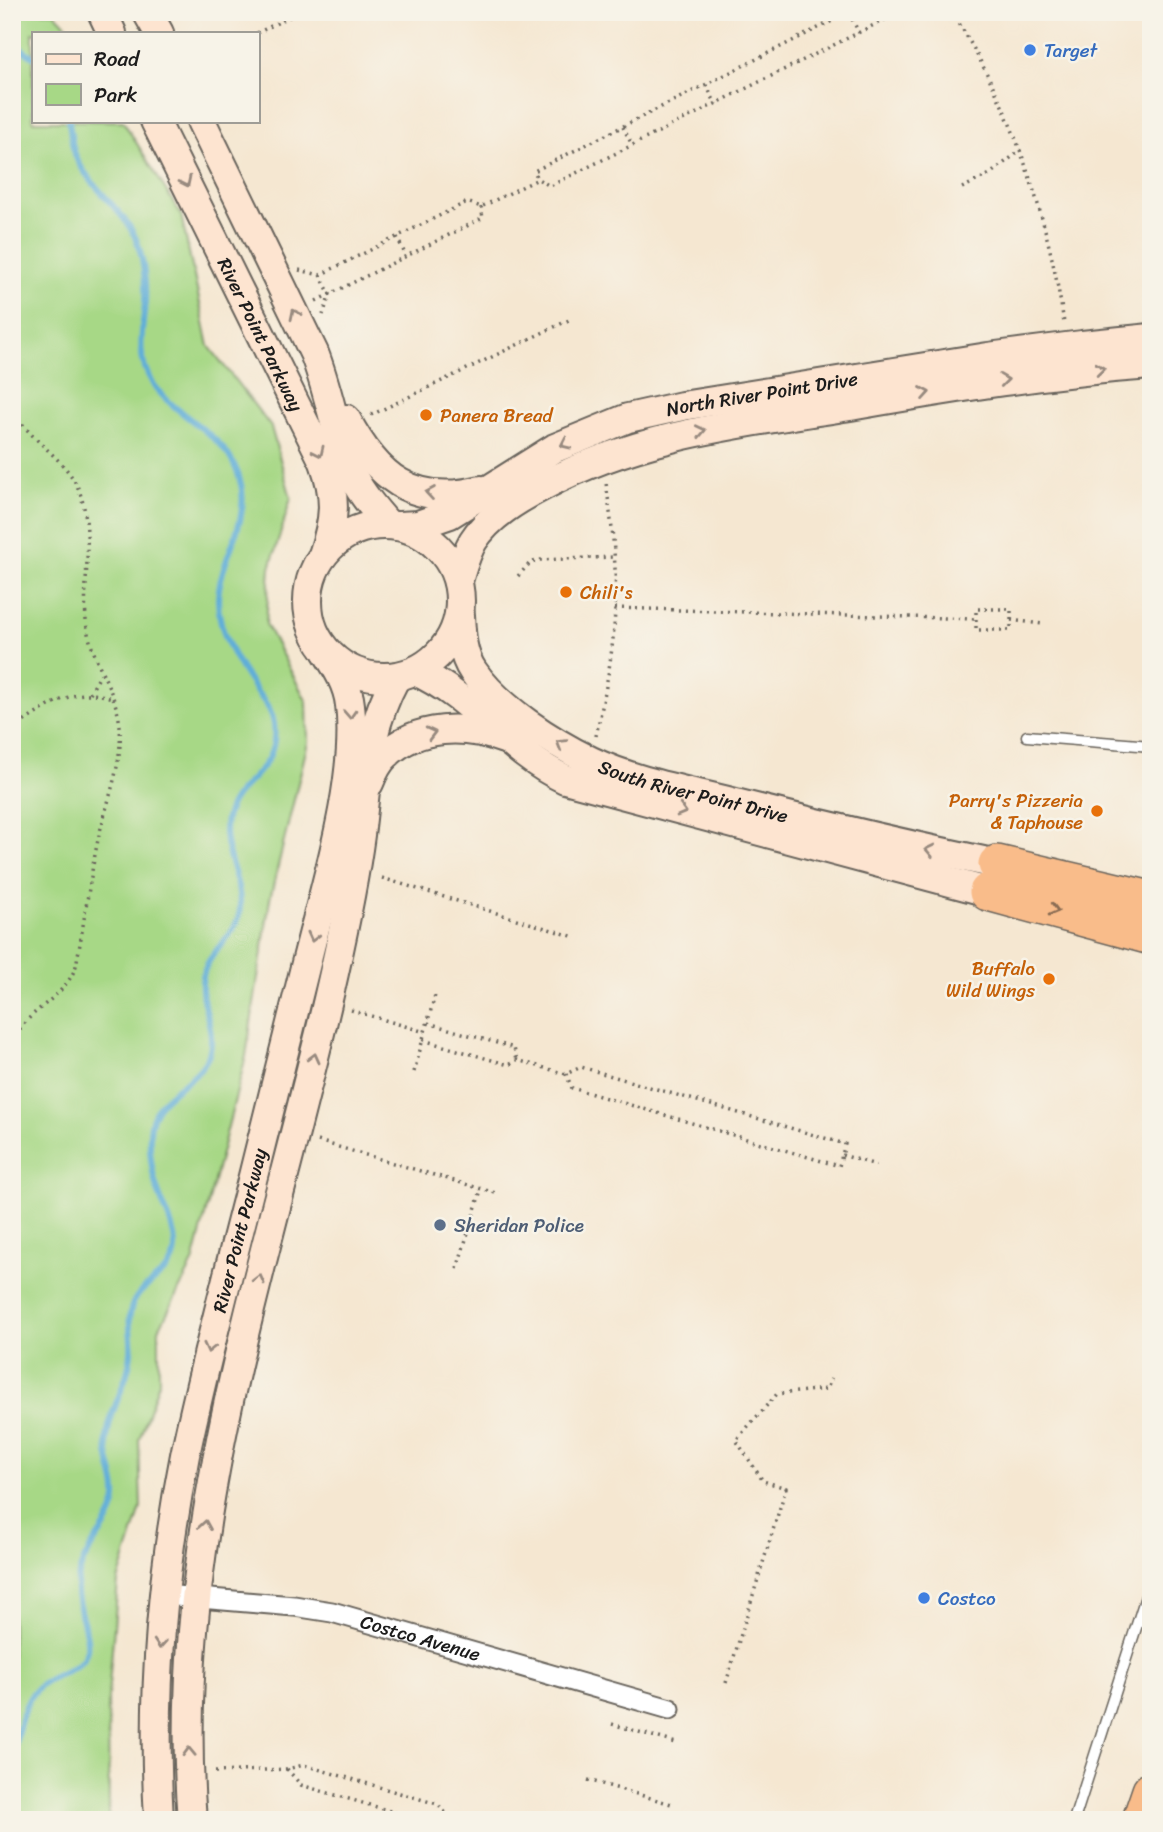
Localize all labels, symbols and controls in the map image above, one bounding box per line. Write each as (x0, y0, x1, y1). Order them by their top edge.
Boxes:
legend (32, 32, 259, 122)
place label: Target (1044, 34, 1099, 67)
text: Road (94, 40, 141, 78)
marker: Target (1022, 42, 1038, 58)
text: Park (94, 76, 137, 114)
one-way arrow (177, 175, 191, 187)
street label: River Point Parkway (208, 251, 313, 417)
one-way arrow (289, 309, 303, 321)
street label: North River Point Drive (663, 362, 860, 426)
one-way arrow (1094, 362, 1106, 377)
one-way arrow (998, 373, 1009, 388)
one-way arrow (919, 386, 931, 401)
place label: Panera Bread (440, 399, 554, 432)
marker: Panera Bread (418, 407, 434, 423)
one-way arrow (695, 424, 707, 439)
one-way arrow (560, 436, 572, 450)
one-way arrow (311, 445, 325, 457)
one-way arrow (424, 486, 436, 501)
place label: Chili's (580, 576, 633, 609)
marker: Chili's (558, 584, 574, 600)
one-way arrow (342, 708, 357, 719)
one-way arrow (425, 727, 437, 741)
one-way arrow (555, 739, 568, 752)
street label: South River Point Drive (593, 750, 792, 832)
place label: Parry's Pizzeria & Taphouse (949, 784, 1083, 839)
one-way arrow (676, 803, 688, 817)
marker: Parry's Pizzeria & Taphouse (1089, 803, 1105, 819)
one-way arrow (924, 843, 936, 858)
one-way arrow (1048, 901, 1060, 916)
one-way arrow (307, 931, 321, 943)
place label: Buffalo Wild Wings (946, 952, 1035, 1007)
marker: Buffalo Wild Wings (1041, 971, 1057, 987)
one-way arrow (306, 1052, 320, 1064)
street label: River Point Parkway (203, 1145, 276, 1316)
place label: Sheridan Police (454, 1209, 584, 1242)
marker: Sheridan Police (432, 1217, 448, 1233)
one-way arrow (251, 1273, 265, 1285)
one-way arrow (203, 1342, 218, 1354)
one-way arrow (197, 1519, 212, 1531)
place label: Costco (938, 1582, 996, 1615)
marker: Costco (916, 1590, 932, 1606)
street label: Costco Avenue (357, 1605, 485, 1670)
one-way arrow (153, 1639, 168, 1650)
one-way arrow (182, 1746, 197, 1757)

